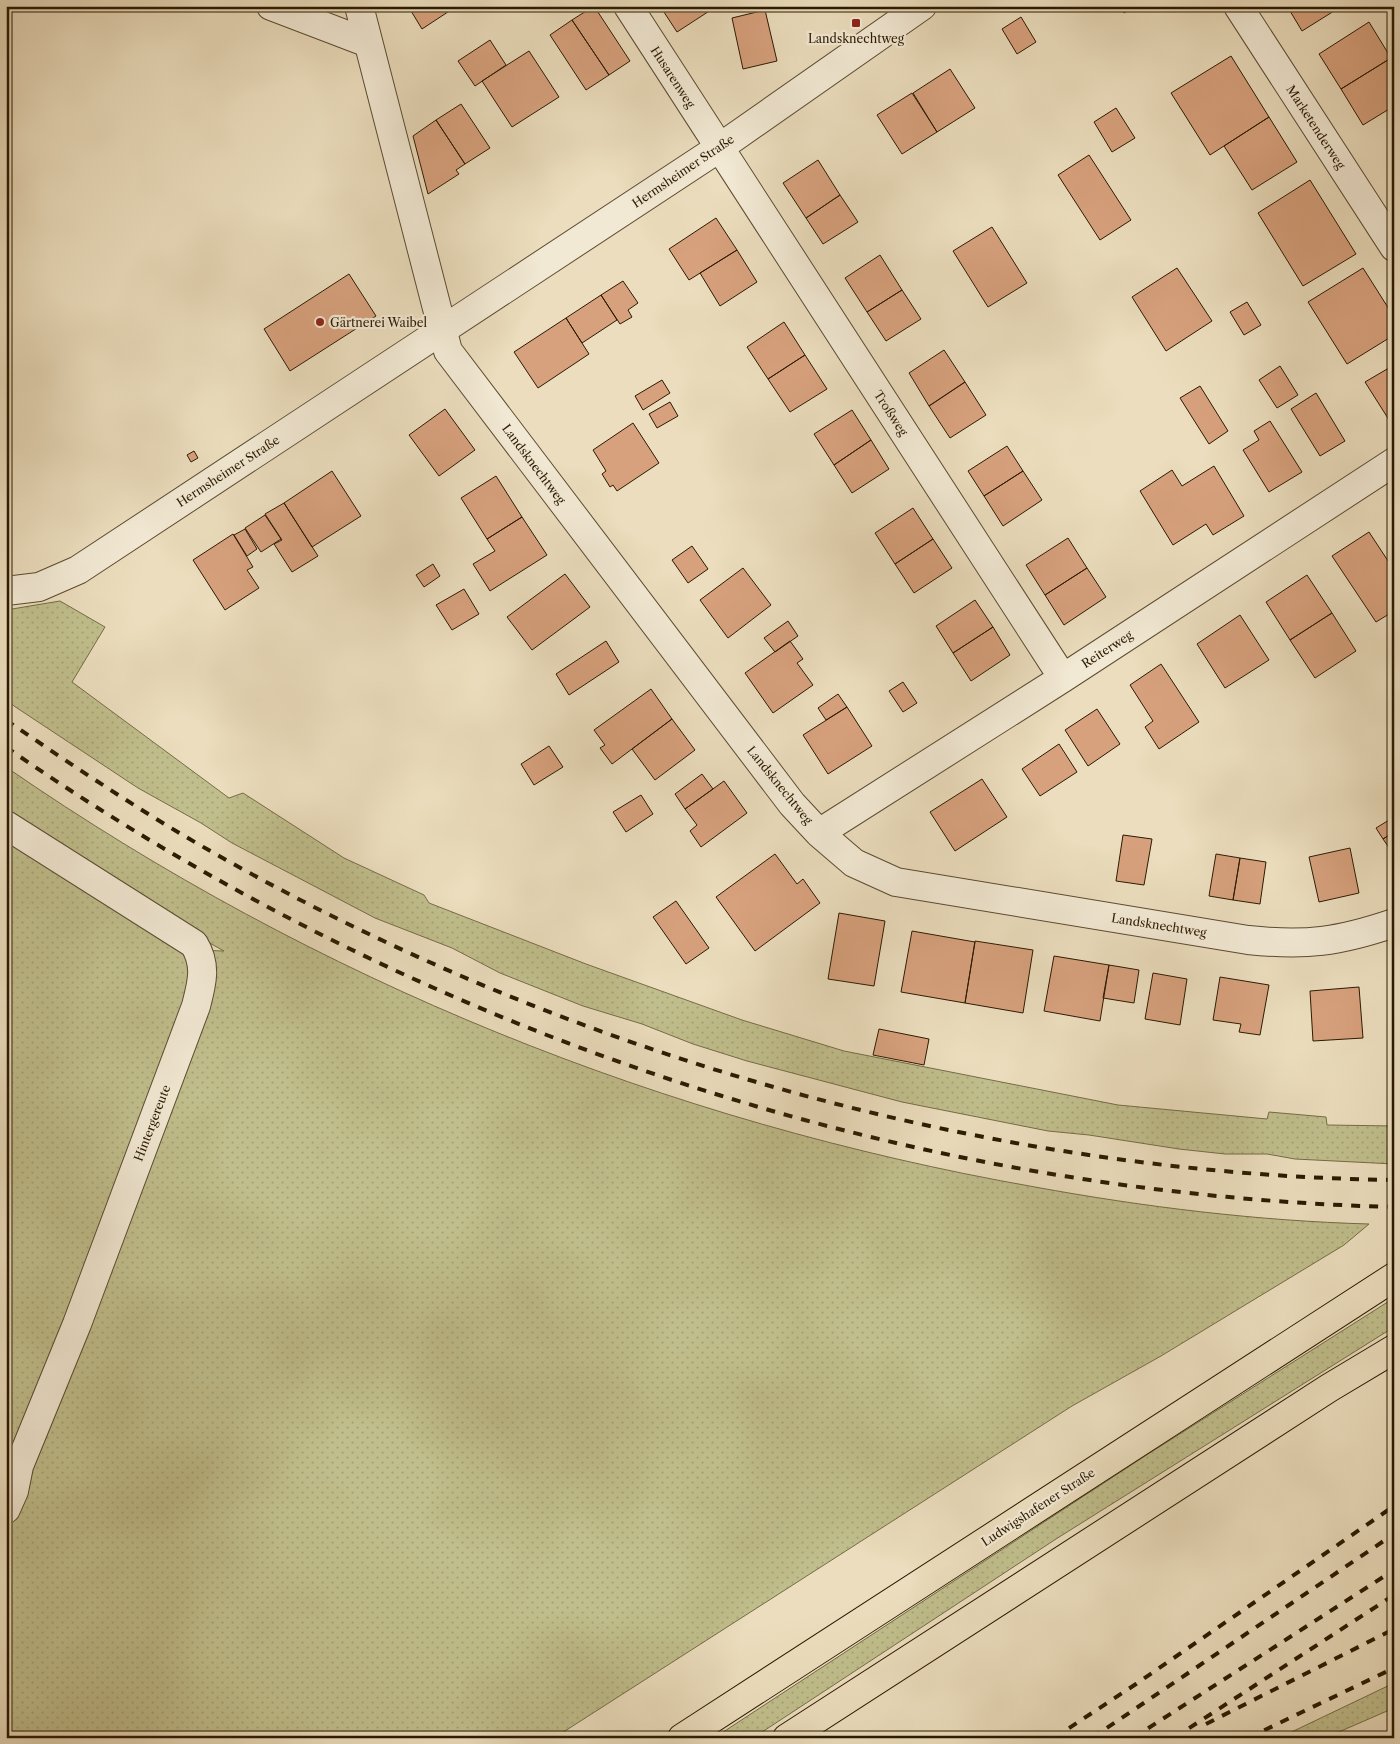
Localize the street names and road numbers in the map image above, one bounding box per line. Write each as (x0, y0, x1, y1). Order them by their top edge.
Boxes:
street label: Husarenweg (648, 43, 699, 111)
street label: Marketenderweg (1283, 82, 1349, 172)
street label: Hermsheimer Straße (629, 131, 737, 211)
street label: Troßweg (871, 388, 912, 439)
street label: Landsknechtweg (499, 421, 569, 507)
street label: Hermsheimer Straße (174, 432, 283, 510)
street label: Reiterweg (1079, 627, 1136, 671)
street label: Landsknechtweg (744, 743, 816, 828)
street label: Landsknechtweg (1110, 910, 1208, 940)
street label: Hintergereute (131, 1083, 174, 1163)
street label: Ludwigshafener Straße (978, 1465, 1098, 1549)

